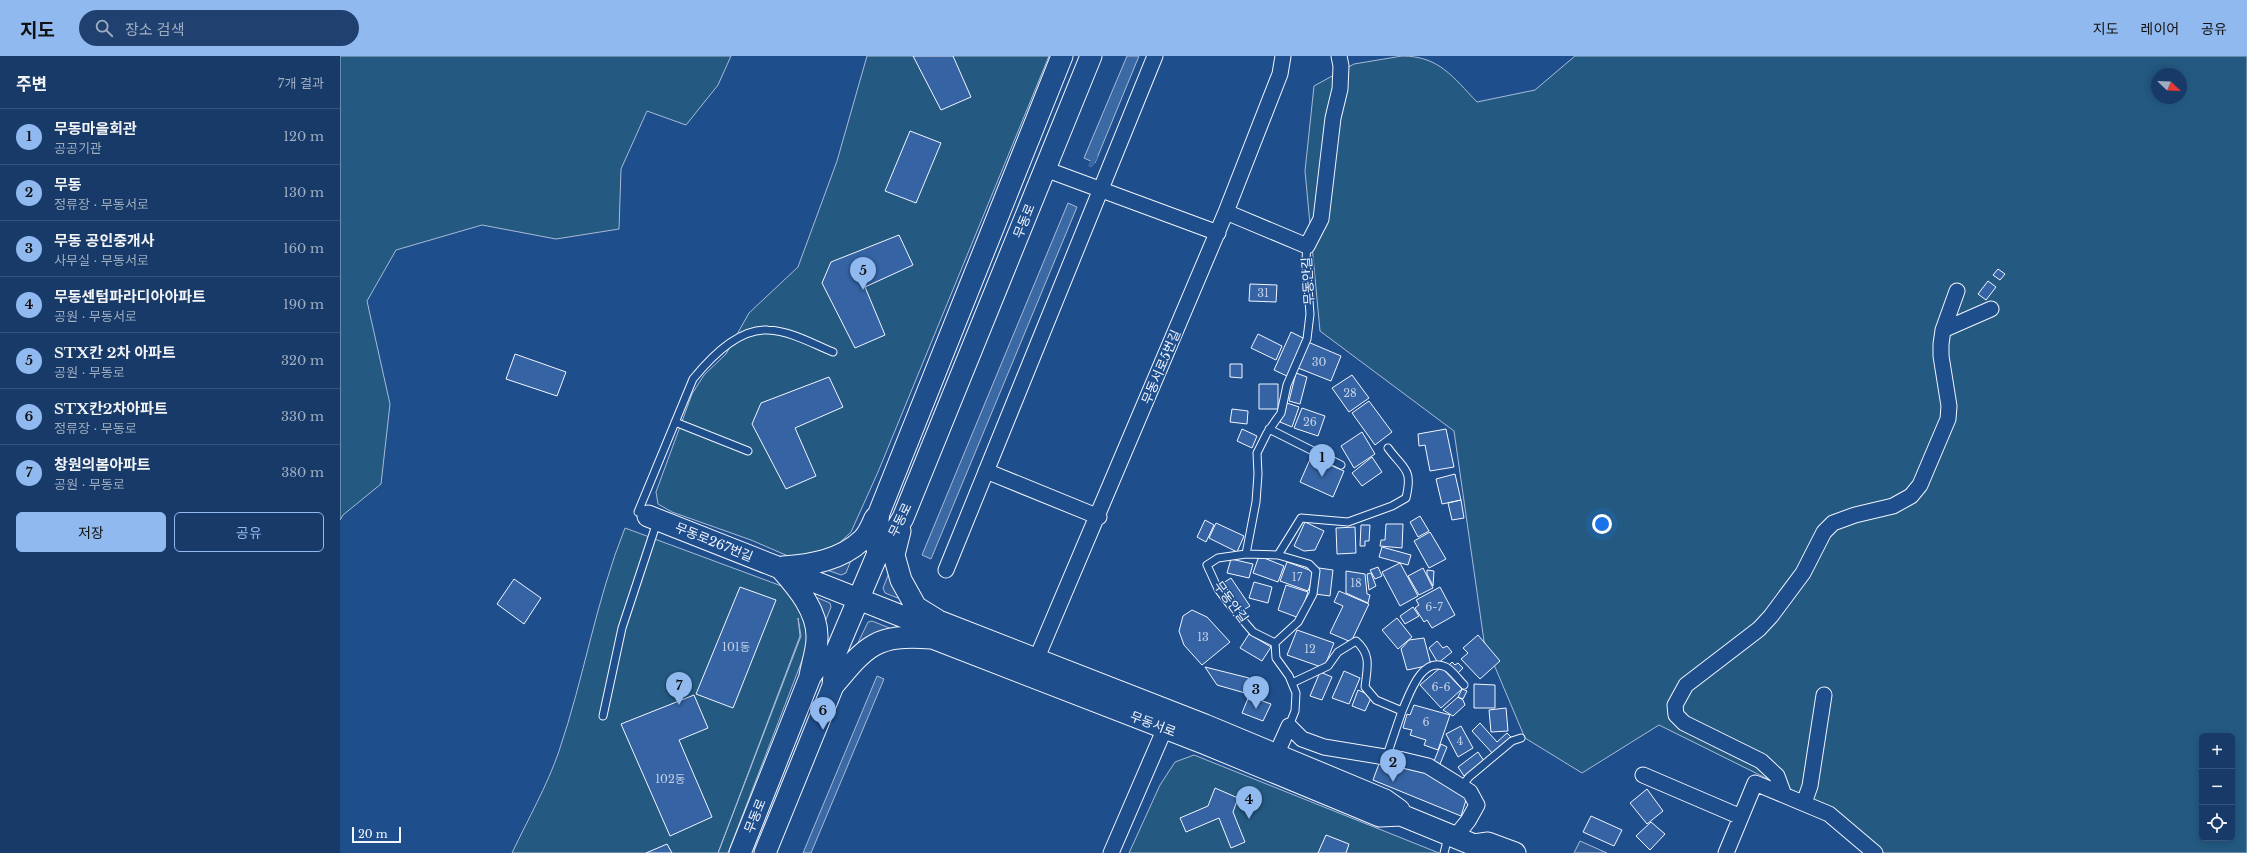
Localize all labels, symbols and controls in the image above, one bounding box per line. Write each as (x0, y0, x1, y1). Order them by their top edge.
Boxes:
search box (79, 10, 359, 46)
icon: search (93, 17, 115, 39)
text: 지도 (20, 19, 55, 42)
text: 장소 검색 (125, 20, 184, 39)
text: 지도 (2093, 20, 2119, 38)
text: 레이어 (2141, 20, 2179, 38)
text: 공유 (2201, 20, 2227, 38)
north arrow (2151, 68, 2187, 104)
text: 주변 (16, 74, 47, 95)
text: 7개 결과 (278, 75, 324, 92)
text: 무동마을회관 (54, 119, 137, 138)
text: 1 (26, 128, 32, 145)
text: 120 m (283, 128, 324, 145)
text: 공공기관 (54, 140, 102, 157)
text: 무동 (54, 175, 82, 194)
text: 2 (25, 184, 33, 201)
text: 130 m (283, 184, 324, 201)
text: 정류장 · 무동서로 (54, 196, 149, 213)
street label: 무동로 (1009, 201, 1039, 241)
text: 무동 공인중개사 (54, 231, 155, 250)
text: 3 (25, 240, 33, 257)
text: 160 m (283, 240, 324, 257)
text: 사무실 · 무동서로 (54, 252, 149, 269)
pin: 5 (850, 257, 876, 290)
street label: 무동안길 (1298, 257, 1318, 305)
house number: 31 (1257, 286, 1269, 300)
text: 무동센텀파라디아아파트 (54, 287, 206, 306)
text: 4 (25, 296, 33, 313)
text: 190 m (283, 296, 324, 313)
text: 공원 · 무동서로 (54, 308, 137, 325)
street label: 무동서로5번길 (1138, 327, 1184, 407)
text: STX칸 2차 아파트 (54, 343, 176, 362)
text: 5 (25, 352, 33, 369)
text: 320 m (281, 352, 324, 369)
house number: 30 (1312, 355, 1326, 369)
text: 공원 · 무동로 (54, 364, 125, 381)
house number: 28 (1343, 386, 1357, 400)
text: STX칸2차아파트 (54, 399, 168, 418)
text: 6 (25, 408, 33, 425)
text: 330 m (281, 408, 324, 425)
house number: 26 (1303, 415, 1317, 429)
text: 정류장 · 무동로 (54, 420, 137, 437)
pin: 1 (1309, 444, 1335, 477)
text: 창원의봄아파트 (54, 455, 151, 474)
text: 7 (26, 464, 32, 481)
text: 380 m (281, 464, 324, 481)
text: 공원 · 무동로 (54, 476, 125, 493)
street label: 무동로 (884, 500, 916, 540)
button: 저장 (16, 512, 166, 552)
button: 공유 (174, 512, 324, 552)
your location (1592, 514, 1612, 534)
street label: 무동로267번길 (672, 519, 756, 565)
house number: 17 (1292, 570, 1303, 584)
house number: 18 (1350, 576, 1362, 590)
street label: 무동안길 (1210, 578, 1252, 626)
house number: 6-7 (1425, 600, 1443, 614)
house number: 13 (1197, 630, 1209, 644)
house number: 101동 (722, 640, 750, 654)
house number: 12 (1304, 642, 1316, 656)
pin: 7 (666, 672, 692, 705)
pin: 3 (1243, 676, 1269, 709)
house number: 6-6 (1431, 680, 1451, 694)
pin: 6 (810, 697, 836, 730)
street label: 무동서로 (1128, 707, 1178, 741)
house number: 6 (1422, 715, 1430, 729)
map controls (2199, 733, 2235, 841)
button: + (2199, 733, 2235, 769)
house number: 4 (1457, 734, 1463, 748)
pin: 2 (1380, 749, 1406, 782)
button: − (2199, 769, 2235, 805)
house number: 102동 (655, 772, 685, 786)
pin: 4 (1236, 786, 1262, 819)
street label: 무동로 (740, 796, 770, 836)
button: locate (2199, 805, 2235, 841)
scale bar (352, 825, 401, 844)
text: 20 m (358, 827, 388, 841)

